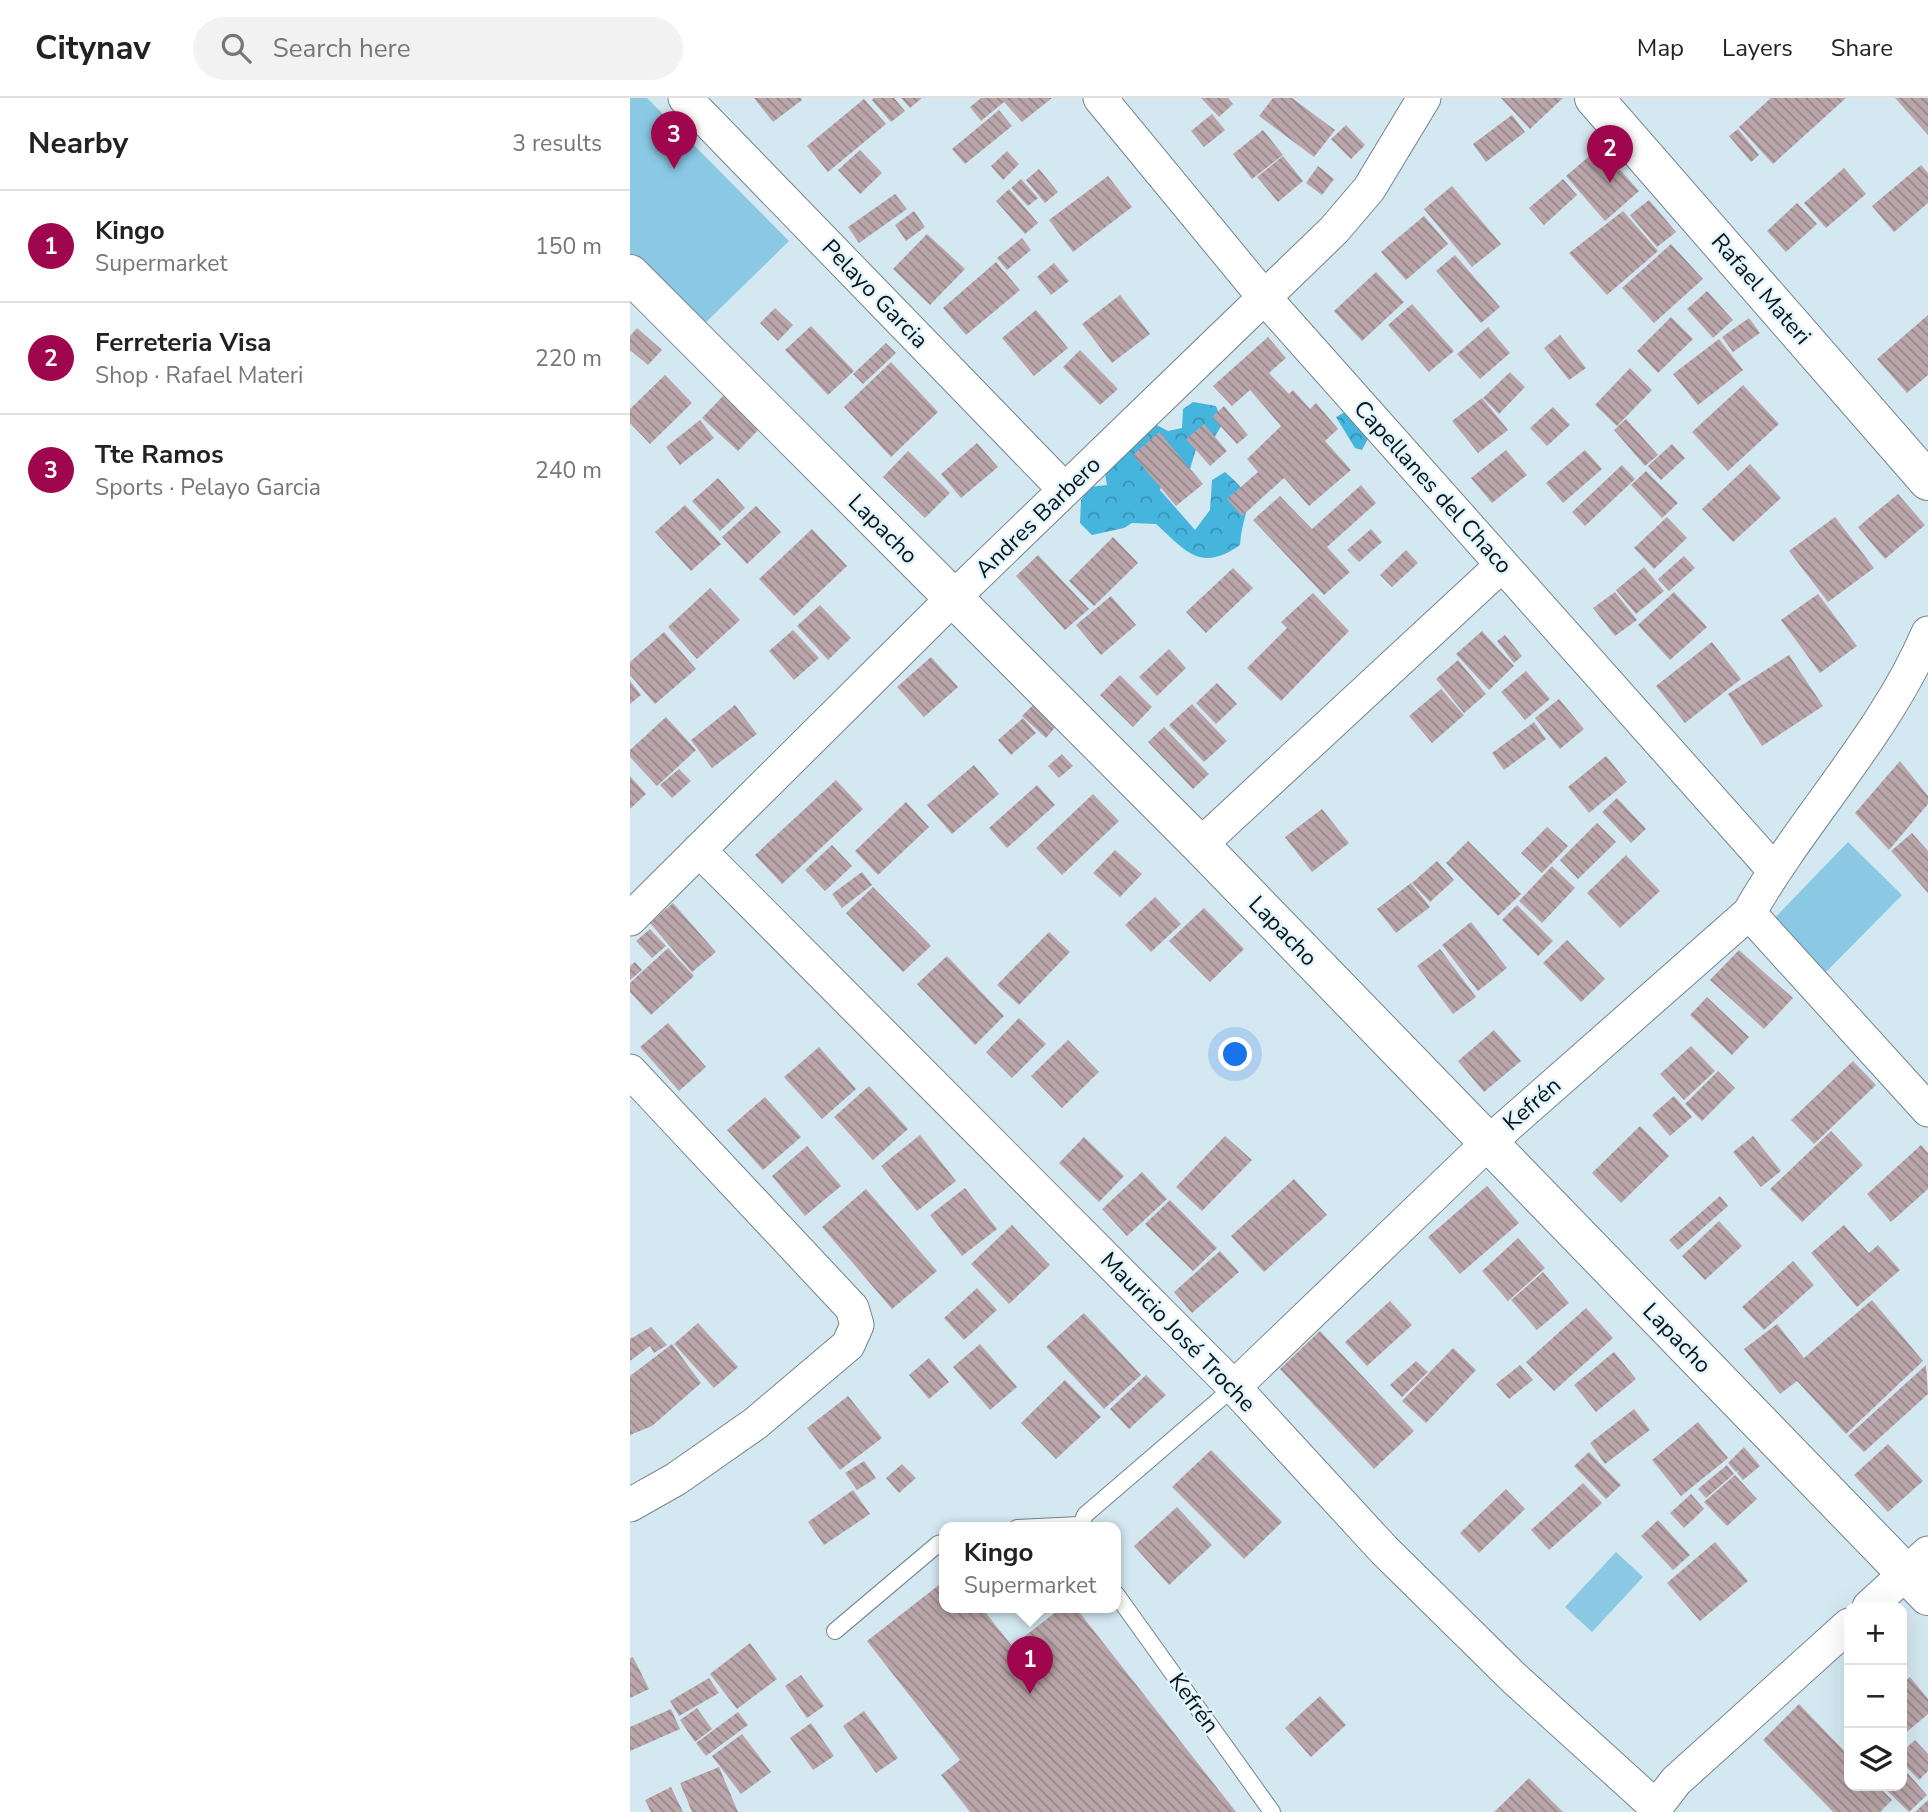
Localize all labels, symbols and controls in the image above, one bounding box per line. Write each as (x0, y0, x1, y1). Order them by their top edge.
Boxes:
search box (193, 17, 683, 80)
text: Citynav (35, 26, 151, 71)
icon: search (217, 29, 255, 67)
text: Search here (273, 31, 411, 66)
text: Map (1637, 32, 1684, 64)
text: Layers (1722, 32, 1793, 64)
text: Share (1831, 32, 1893, 64)
pin: 3 (651, 111, 697, 169)
text: Nearby (28, 123, 128, 164)
pin: 2 (1587, 125, 1633, 183)
text: 3 results (512, 128, 602, 159)
text: Kingo (95, 213, 165, 248)
street label: Rafael Materi (1704, 227, 1818, 351)
text: 1 (44, 231, 58, 262)
text: 150 m (535, 231, 602, 262)
street label: Pelayo Garcia (815, 233, 935, 355)
text: Supermarket (95, 248, 228, 279)
text: Ferreteria Visa (95, 325, 272, 360)
text: 2 (44, 343, 58, 374)
text: 220 m (535, 343, 602, 374)
text: Shop · Rafael Materi (95, 360, 303, 391)
street label: Capellanes del Chaco (1347, 394, 1519, 580)
text: Tte Ramos (95, 437, 224, 472)
street label: Andres Barbero (969, 449, 1107, 585)
text: 3 (44, 455, 58, 486)
text: 240 m (535, 455, 602, 486)
text: Sports · Pelayo Garcia (95, 472, 321, 503)
street label: Lapacho (841, 487, 925, 571)
street label: Lapacho (1242, 889, 1324, 973)
your location (1218, 1037, 1252, 1071)
street label: Kefrén (1496, 1070, 1568, 1138)
street label: Mauricio José Troche (1093, 1245, 1263, 1419)
street label: Lapacho (1636, 1296, 1718, 1380)
popup (939, 1522, 1121, 1613)
text: Kingo (964, 1535, 1034, 1570)
text: Supermarket (964, 1570, 1096, 1601)
map controls (1844, 1602, 1907, 1791)
button: + (1844, 1602, 1907, 1665)
pin: 1 (1007, 1636, 1053, 1694)
button: − (1844, 1665, 1907, 1728)
street label: Kefrén (1162, 1667, 1226, 1739)
button: layers (1844, 1728, 1907, 1791)

